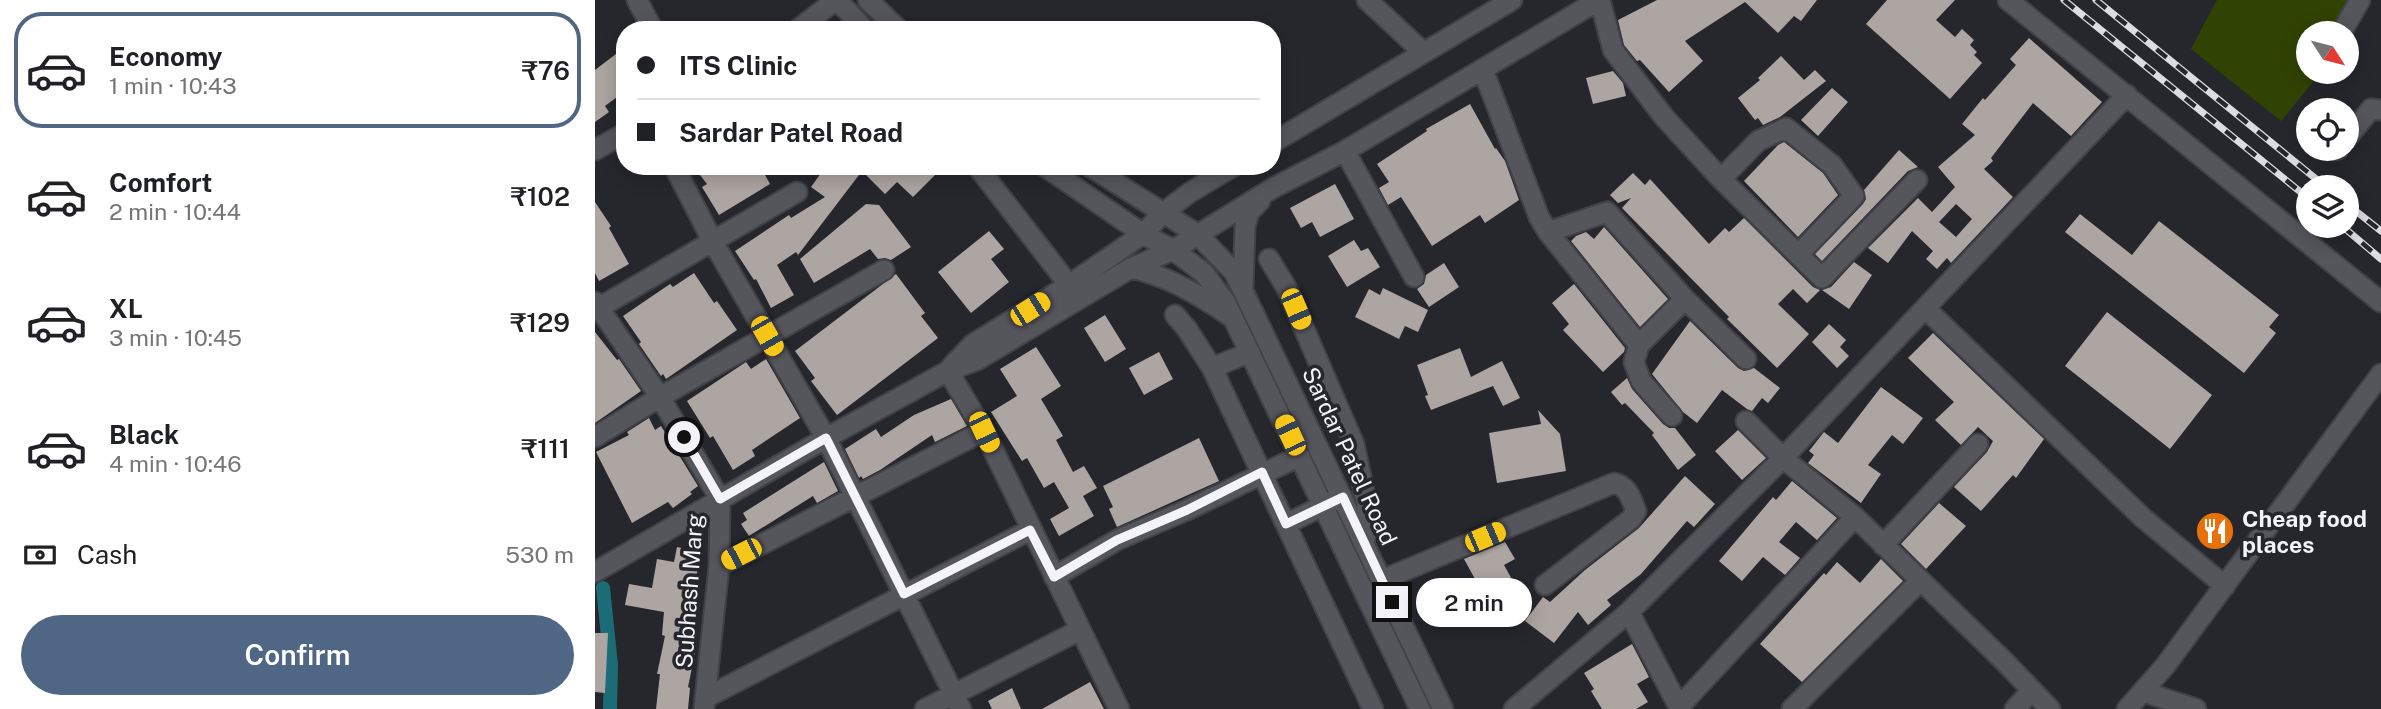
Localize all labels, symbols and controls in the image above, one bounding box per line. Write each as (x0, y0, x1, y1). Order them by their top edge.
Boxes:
north arrow (2296, 21, 2359, 84)
map controls (2296, 21, 2359, 238)
icon: car (25, 39, 88, 102)
text: Economy (109, 41, 222, 72)
text: ITS Clinic (679, 50, 798, 81)
text: ₹76 (522, 55, 570, 86)
text: 1 min · 10:43 (109, 72, 237, 99)
button: locate (2296, 98, 2359, 161)
text: Sardar Patel Road (679, 117, 903, 148)
icon: car (25, 165, 88, 228)
text: Comfort (109, 167, 212, 198)
button: layers (2296, 175, 2359, 238)
text: ₹102 (511, 181, 570, 212)
text: 2 min · 10:44 (109, 198, 241, 225)
car (1279, 286, 1314, 332)
car (1007, 289, 1054, 329)
icon: car (25, 291, 88, 354)
text: XL (109, 293, 143, 324)
text: ₹129 (510, 307, 570, 338)
car (748, 313, 787, 359)
text: 3 min · 10:45 (109, 324, 242, 351)
street label: Sardar Patel Road (1297, 363, 1403, 549)
car (966, 409, 1003, 455)
car (1272, 412, 1309, 458)
icon: car (25, 417, 88, 480)
text: Black (109, 419, 179, 450)
route start (668, 421, 700, 453)
text: ₹111 (521, 433, 570, 464)
text: 4 min · 10:46 (109, 450, 242, 477)
place label: Cheap food places (2242, 505, 2367, 558)
restaurant icon: Cheap food places (2194, 510, 2236, 552)
street label: Subhash Marg (670, 513, 708, 669)
car (1462, 519, 1509, 555)
car (718, 535, 765, 573)
icon: cash (21, 536, 59, 574)
text: Cash (77, 539, 137, 570)
text: 530 m (505, 541, 574, 568)
callout: 2 min (1417, 578, 1532, 626)
route end (1376, 586, 1408, 618)
text: 2 min (1444, 589, 1504, 616)
button: Confirm (21, 615, 574, 695)

